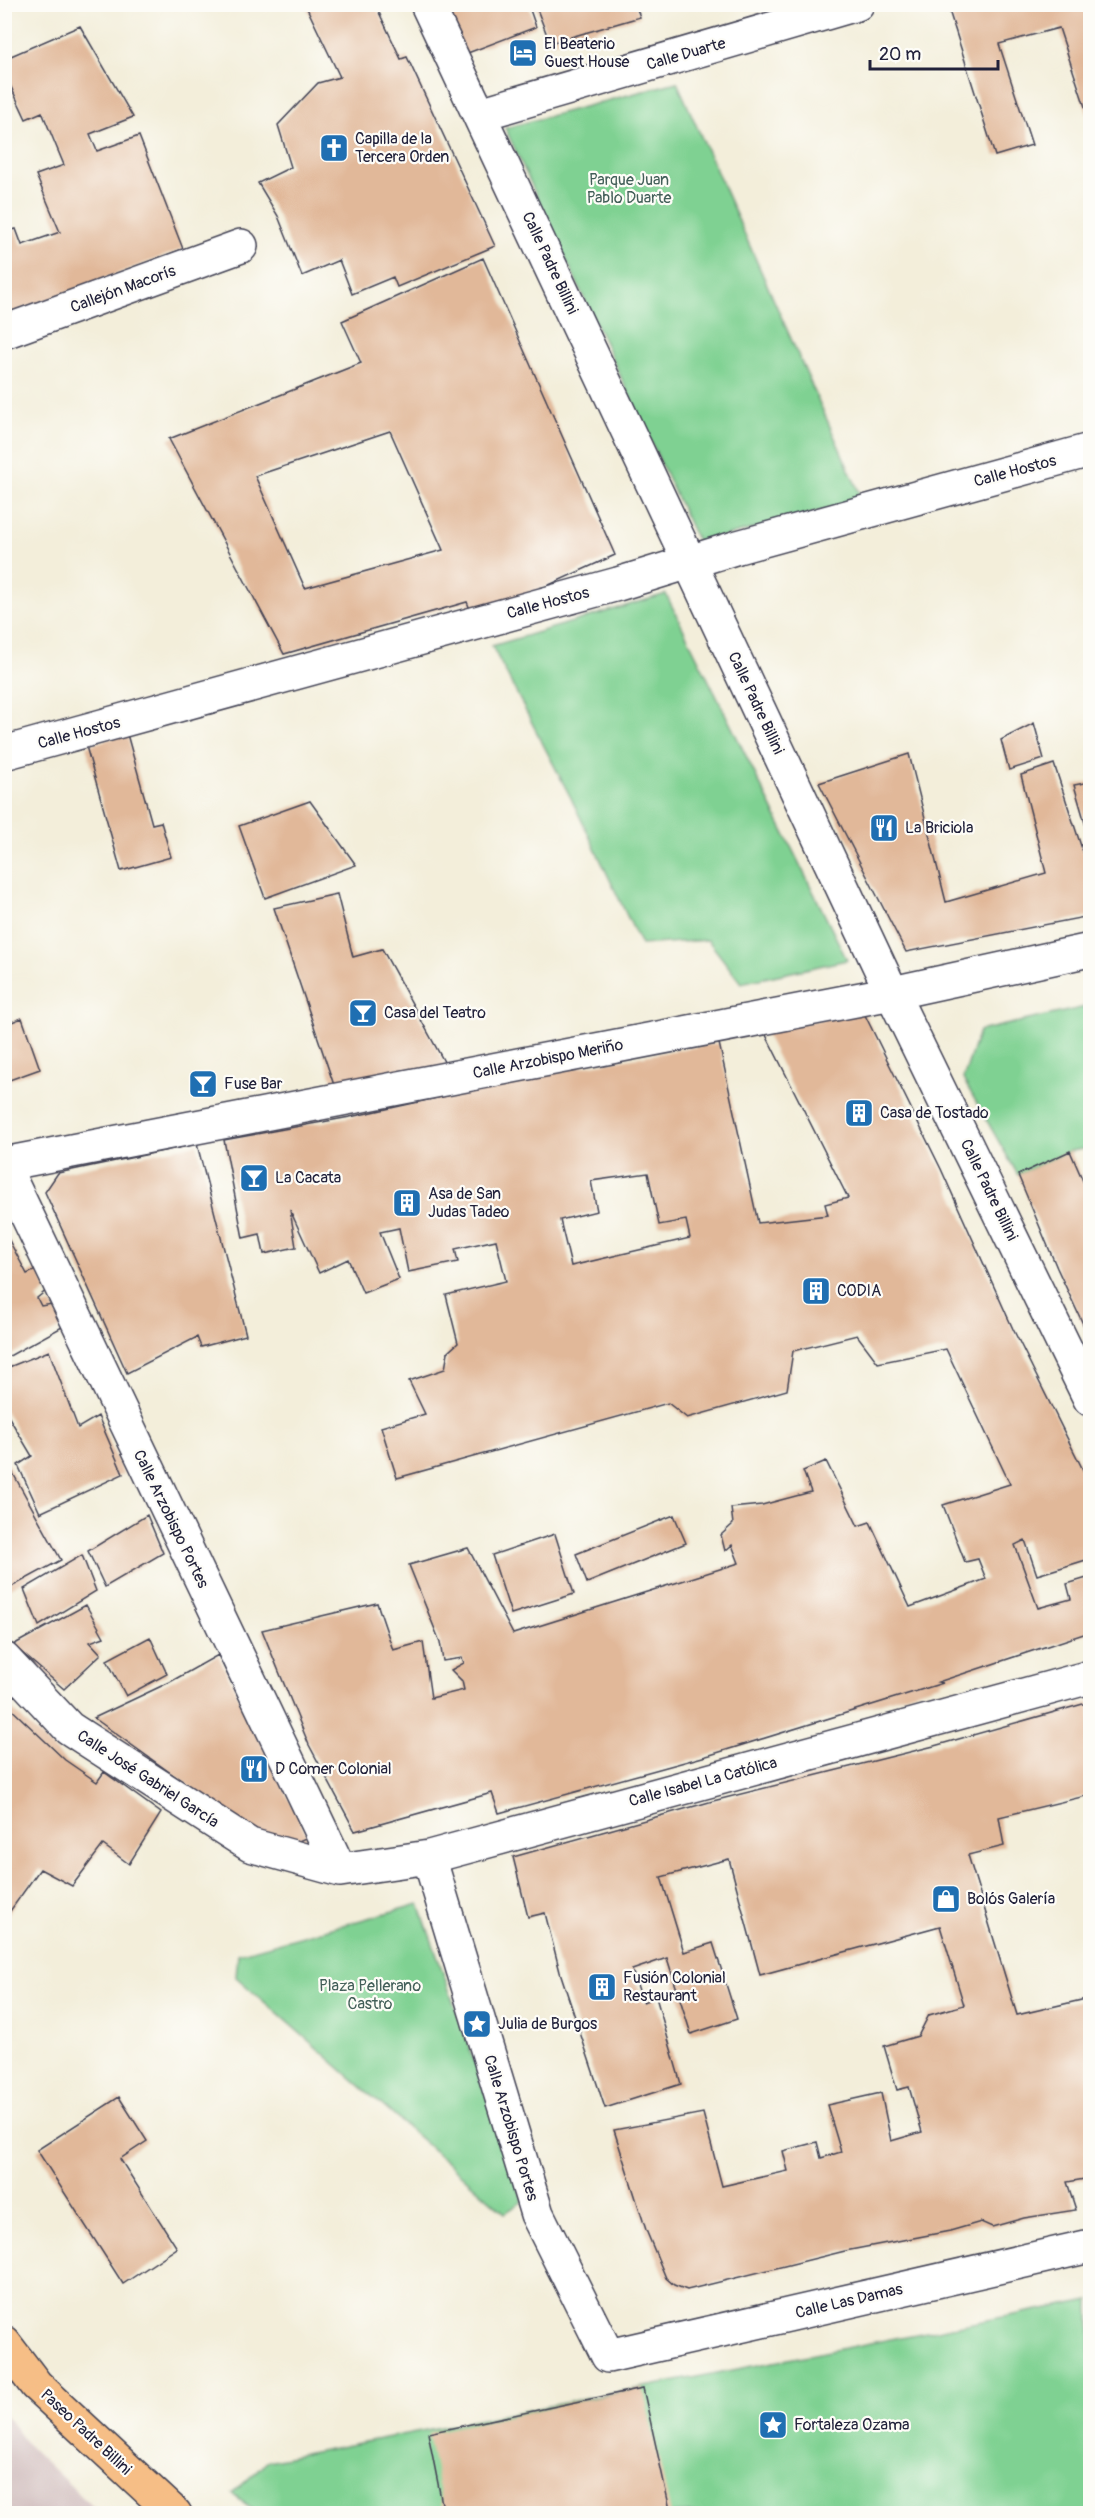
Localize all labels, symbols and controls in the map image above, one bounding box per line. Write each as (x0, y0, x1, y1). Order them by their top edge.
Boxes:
street label: Calle Duarte (644, 33, 728, 75)
scale bar (870, 33, 998, 71)
place label: El Beaterio Guest House (544, 34, 630, 72)
hotel icon: El Beaterio Guest House (507, 37, 539, 69)
text: 20 m (879, 43, 921, 66)
place label: Capilla de la Tercera Orden (355, 129, 449, 167)
church icon: Capilla de la Tercera Orden (318, 132, 350, 164)
park label: Parque Juan Pablo Duarte (587, 170, 671, 208)
street label: Calle Padre Billini (518, 209, 583, 317)
street label: Callejón Macorís (68, 261, 178, 317)
street label: Calle Hostos (972, 450, 1058, 492)
street label: Calle Hostos (505, 582, 591, 624)
street label: Calle Padre Billini (724, 649, 789, 757)
street label: Calle Hostos (36, 712, 122, 754)
restaurant icon: La Briciola (868, 812, 900, 844)
place label: La Briciola (905, 818, 973, 838)
bar icon: Casa del Teatro (347, 997, 379, 1029)
place label: Casa del Teatro (384, 1003, 486, 1023)
street label: Calle Arzobispo Meriño (471, 1035, 625, 1083)
bar icon: Fuse Bar (187, 1068, 219, 1100)
place label: Fuse Bar (224, 1074, 283, 1094)
building icon: Casa de Tostado (843, 1097, 875, 1129)
place label: Casa de Tostado (880, 1103, 989, 1123)
street label: Calle Padre Billini (956, 1136, 1022, 1244)
bar icon: La Cacata (238, 1162, 270, 1194)
place label: La Cacata (275, 1168, 341, 1188)
place label: Asa de San Judas Tadeo (428, 1184, 510, 1222)
building icon: Asa de San Judas Tadeo (391, 1187, 423, 1219)
building icon: CODIA (800, 1275, 832, 1307)
place label: CODIA (837, 1281, 881, 1301)
street label: Calle Arzobispo Portes (129, 1447, 213, 1591)
street label: Calle José Gabriel García (73, 1726, 223, 1832)
restaurant icon: D Comer Colonial (238, 1753, 270, 1785)
street label: Calle Isabel La Católica (627, 1753, 779, 1811)
place label: D Comer Colonial (275, 1759, 392, 1779)
shop icon: Bolós Galería (930, 1883, 962, 1915)
place label: Bolós Galería (967, 1889, 1055, 1909)
place label: Fusión Colonial Restaurant (623, 1968, 726, 2006)
building icon: Fusión Colonial Restaurant (586, 1971, 618, 2003)
park label: Plaza Pellerano Castro (319, 1976, 421, 2014)
place icon: Julia de Burgos (461, 2008, 493, 2040)
place label: Julia de Burgos (498, 2014, 597, 2034)
street label: Calle Arzobispo Portes (479, 2053, 543, 2203)
street label: Calle Las Damas (793, 2279, 905, 2323)
street label: Paseo Padre Billini (36, 2385, 136, 2479)
place icon: Fortaleza Ozama (757, 2409, 789, 2441)
place label: Fortaleza Ozama (794, 2415, 910, 2435)

